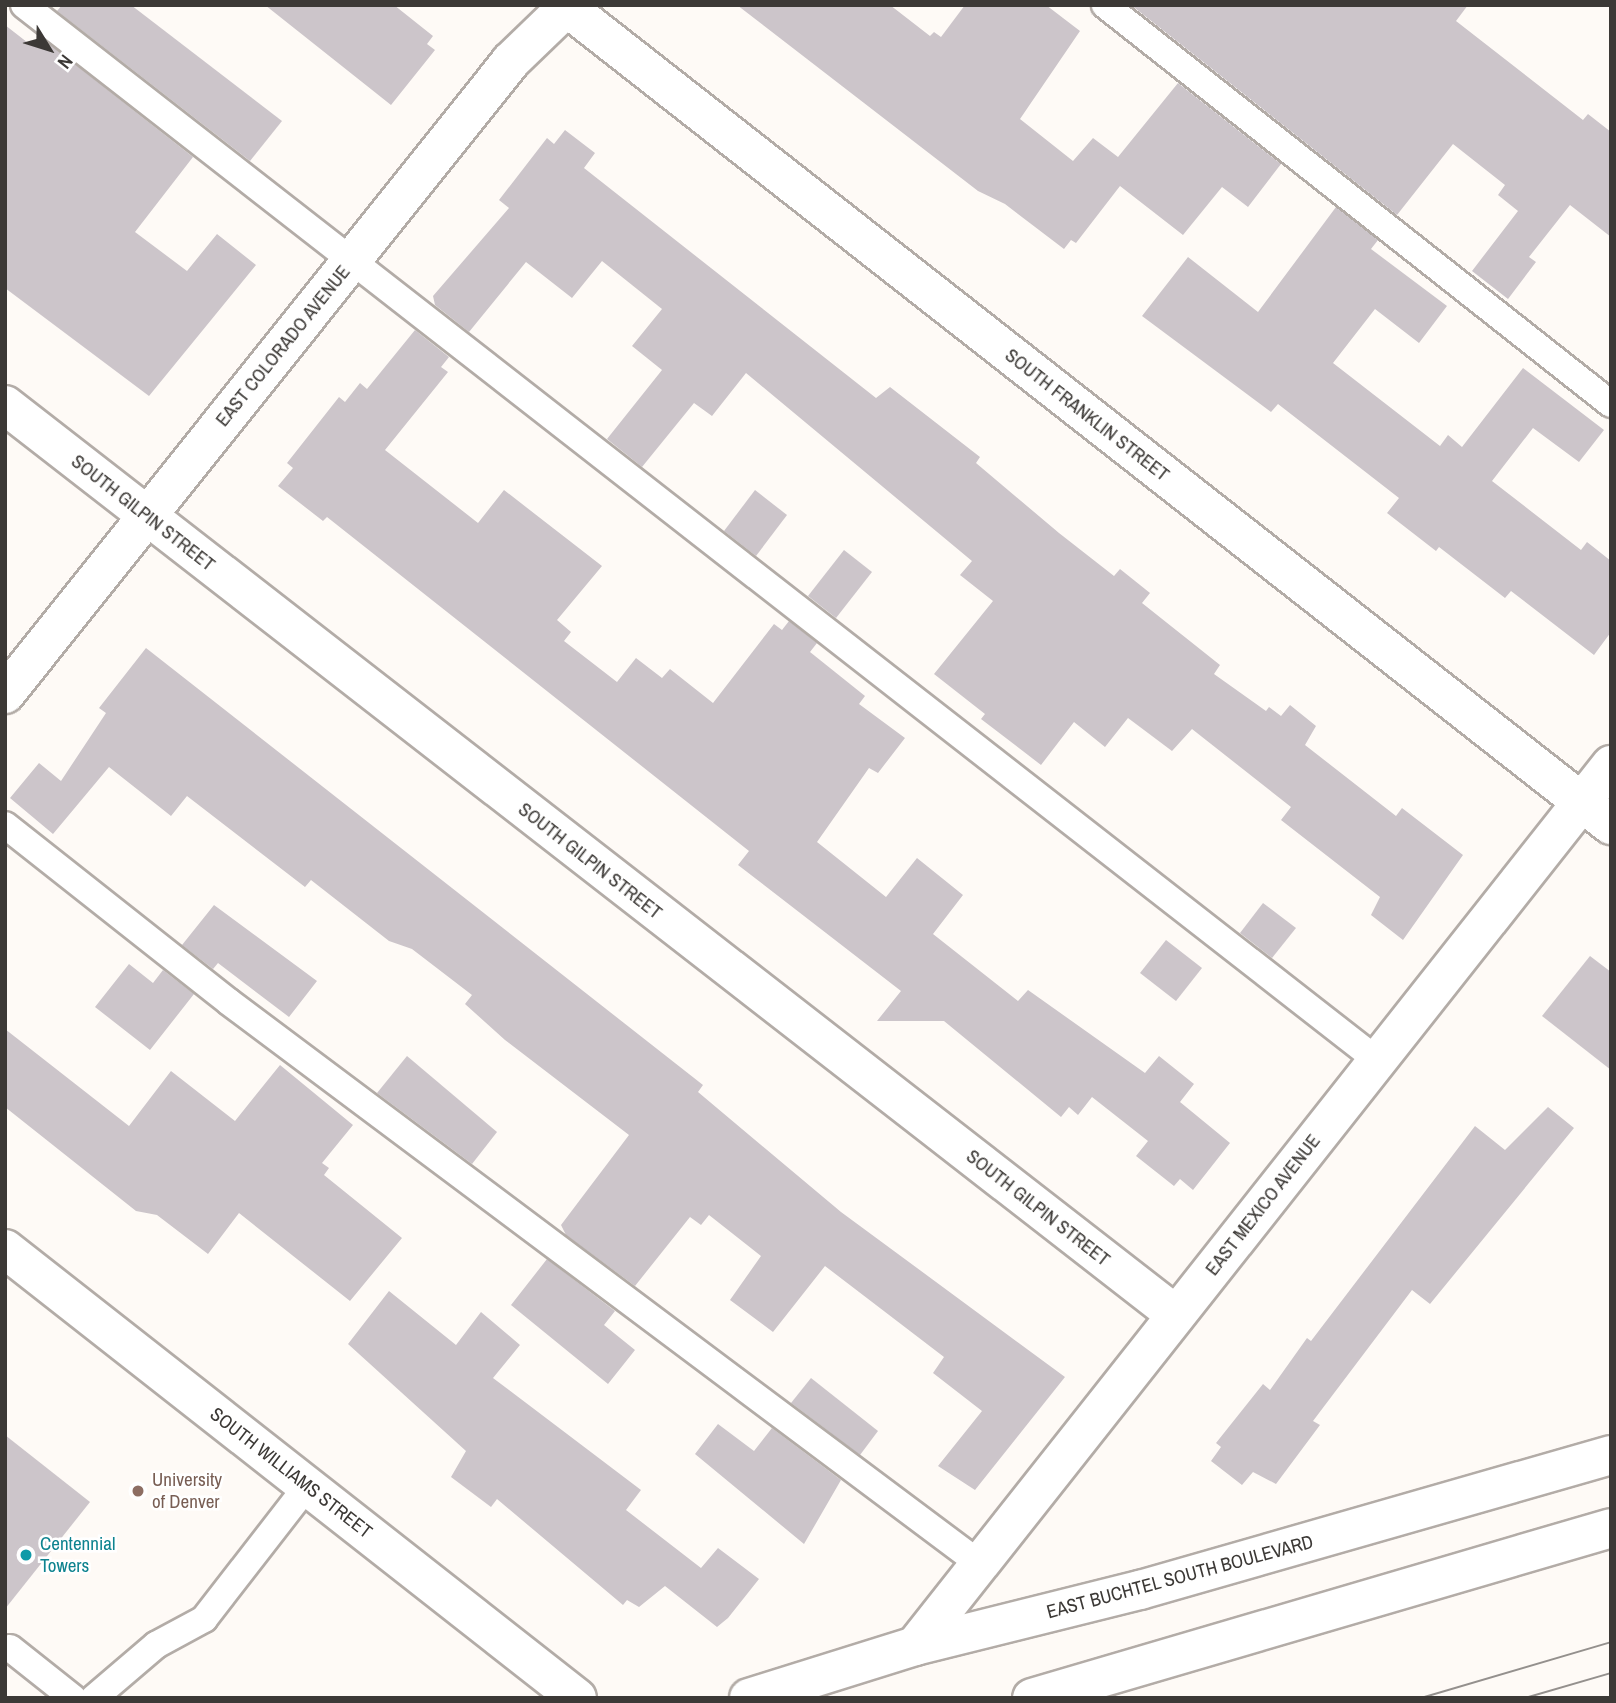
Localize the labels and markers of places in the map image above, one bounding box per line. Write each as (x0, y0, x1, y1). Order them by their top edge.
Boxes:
place label: University of Denver (152, 1469, 222, 1513)
marker: University of Denver (130, 1483, 146, 1499)
place label: Centennial Towers (40, 1533, 115, 1577)
marker: Centennial Towers (18, 1547, 34, 1563)

